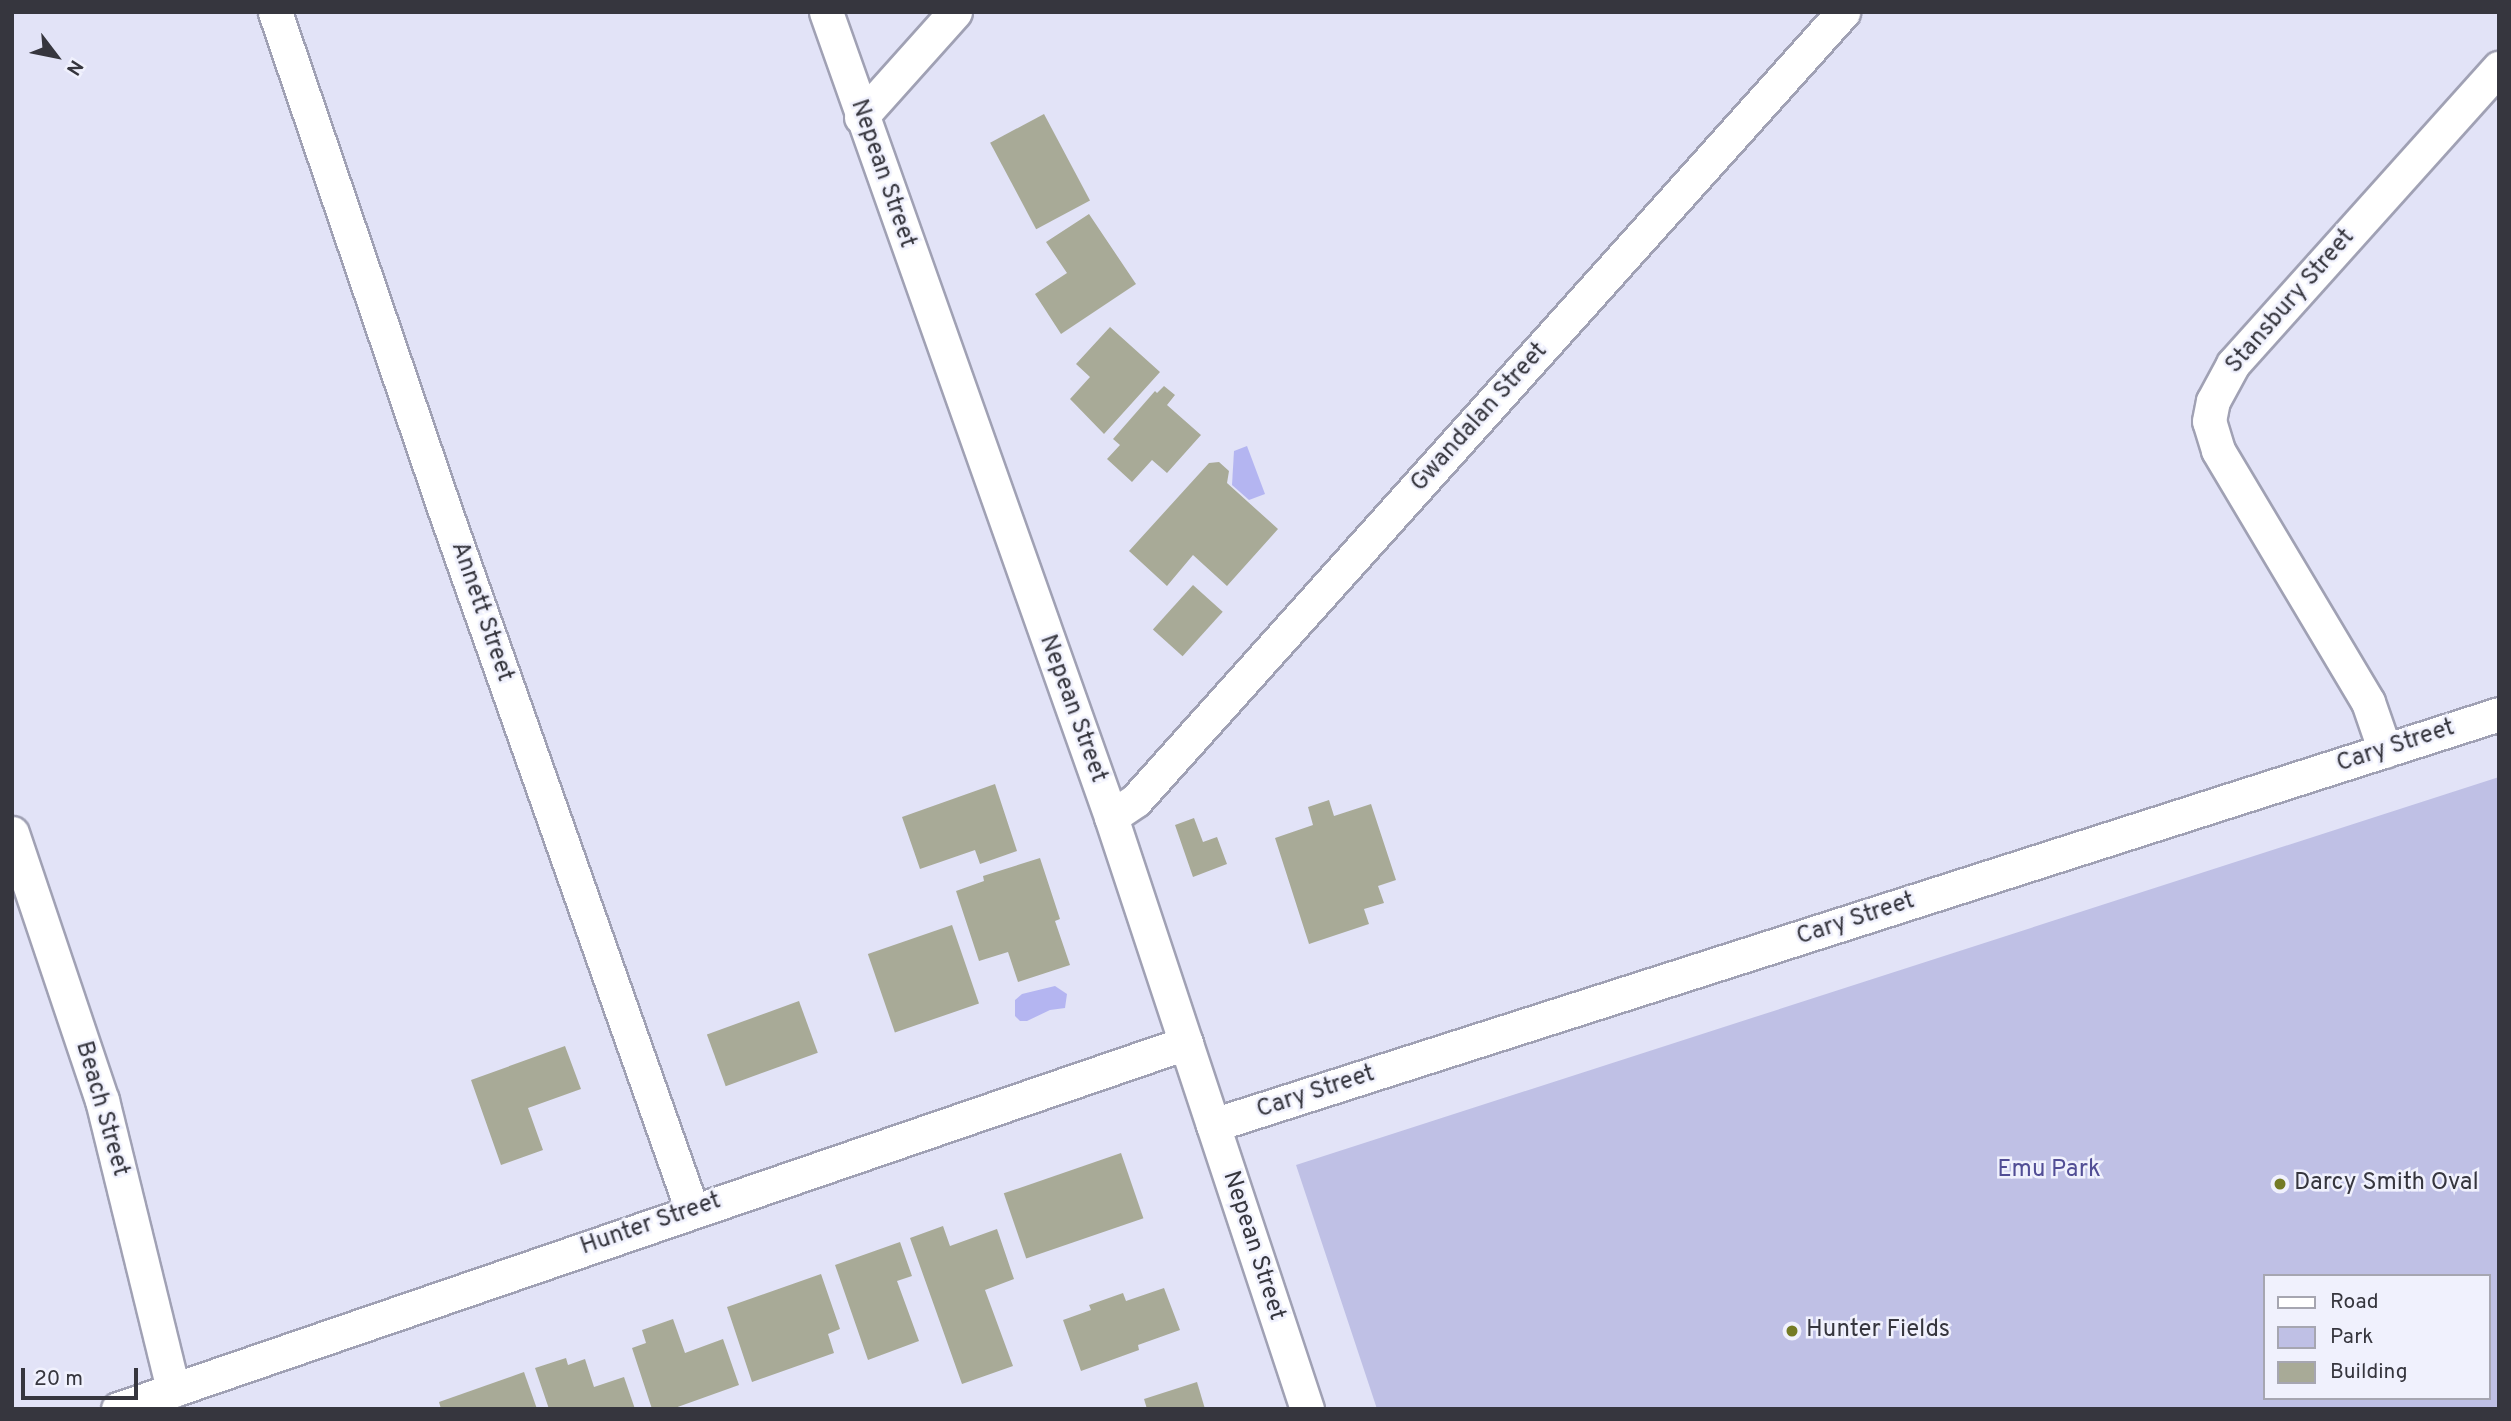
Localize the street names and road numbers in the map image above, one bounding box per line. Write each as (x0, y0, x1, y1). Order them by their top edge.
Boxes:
street label: Nepean Street (843, 96, 921, 252)
street label: Stansbury Street (2220, 224, 2362, 380)
street label: Gwandalan Street (1406, 338, 1554, 498)
street label: Annett Street (444, 538, 518, 686)
street label: Nepean Street (1032, 631, 1112, 787)
street label: Cary Street (2333, 714, 2459, 780)
street label: Cary Street (1793, 887, 1919, 953)
street label: Beach Street (68, 1038, 134, 1180)
street label: Cary Street (1253, 1060, 1379, 1126)
street label: Nepean Street (1215, 1168, 1291, 1324)
street label: Hunter Street (577, 1188, 725, 1262)

